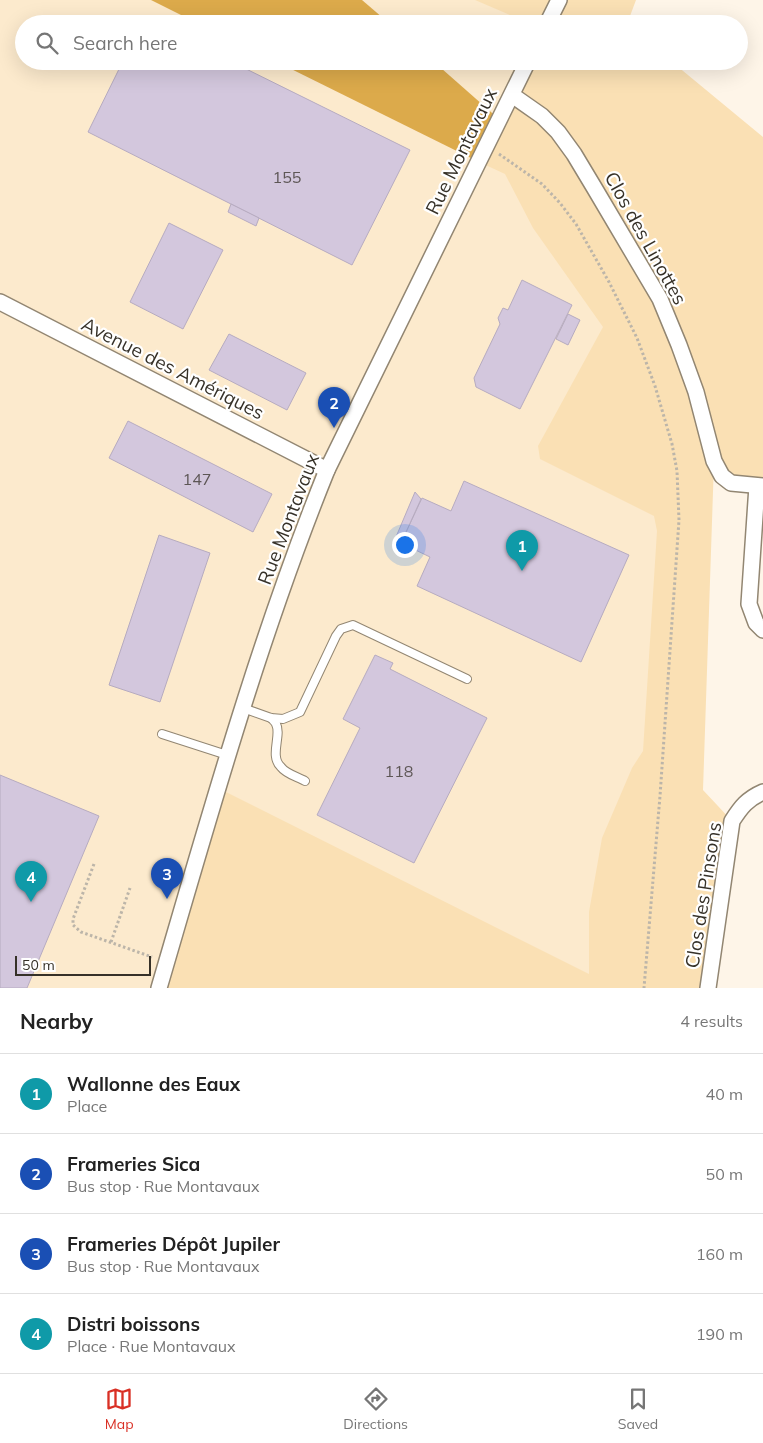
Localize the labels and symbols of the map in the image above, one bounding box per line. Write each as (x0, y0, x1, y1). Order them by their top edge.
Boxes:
street label: Rue Montavaux (420, 84, 502, 218)
house number: 155 (273, 167, 301, 187)
street label: Clos des Linottes (600, 167, 692, 309)
street label: Avenue des Amériques (78, 312, 268, 424)
pin: 2 (318, 387, 350, 428)
street label: Rue Montavaux (252, 450, 324, 588)
house number: 147 (183, 469, 211, 489)
pin: 1 (506, 530, 538, 571)
your location (392, 532, 418, 558)
house number: 118 (385, 761, 413, 781)
street label: Clos des Pinsons (680, 820, 726, 970)
pin: 3 (151, 858, 183, 899)
pin: 4 (15, 861, 47, 902)
scale bar (15, 953, 151, 976)

